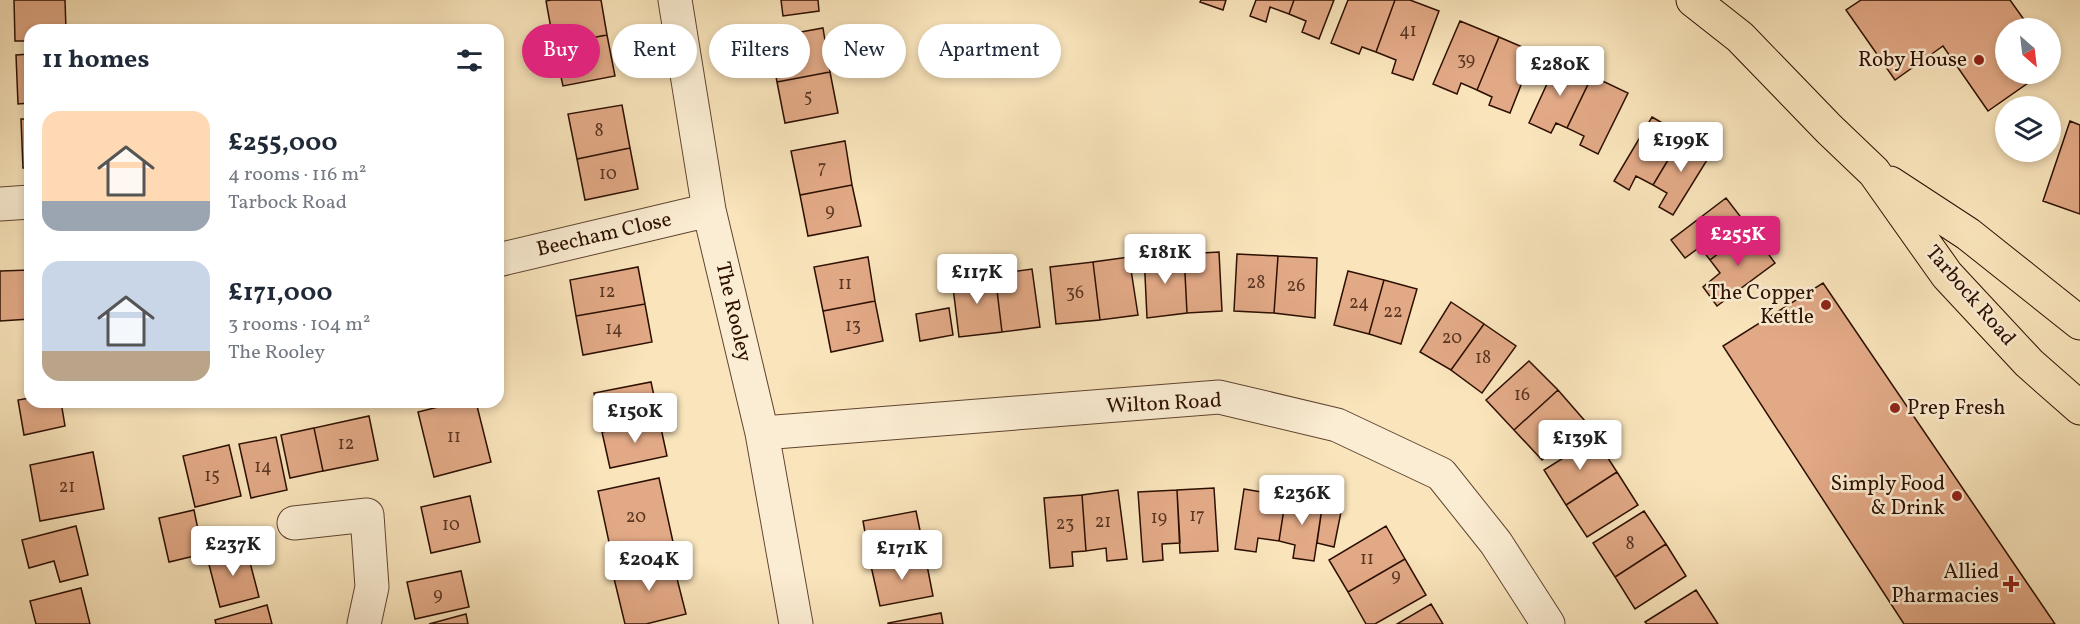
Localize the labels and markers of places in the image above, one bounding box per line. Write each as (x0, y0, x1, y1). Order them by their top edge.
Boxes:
pin: £280K (1518, 46, 1602, 97)
place label: Roby House (1858, 46, 1967, 75)
marker: Roby House (1972, 53, 1986, 67)
pin: £199K (1639, 122, 1723, 173)
pin: £255K (1696, 216, 1780, 267)
pin: £181K (1123, 234, 1207, 285)
pin: £117K (935, 254, 1019, 305)
place label: The Copper Kettle (1708, 279, 1814, 332)
marker: The Copper Kettle (1819, 298, 1833, 312)
pin: £150K (593, 393, 677, 444)
place label: Prep Fresh (1907, 394, 2006, 423)
marker: Prep Fresh (1888, 401, 1902, 415)
pin: £139K (1538, 420, 1622, 471)
place label: Simply Food & Drink (1831, 470, 1946, 523)
pin: £236K (1260, 475, 1344, 526)
marker: Simply Food & Drink (1950, 489, 1964, 503)
pin: £237K (191, 526, 275, 577)
pin: £171K (860, 530, 944, 581)
pin: £204K (607, 541, 691, 592)
place label: Allied Pharmacies (1891, 558, 1999, 611)
marker: Allied Pharmacies (2004, 577, 2018, 591)

